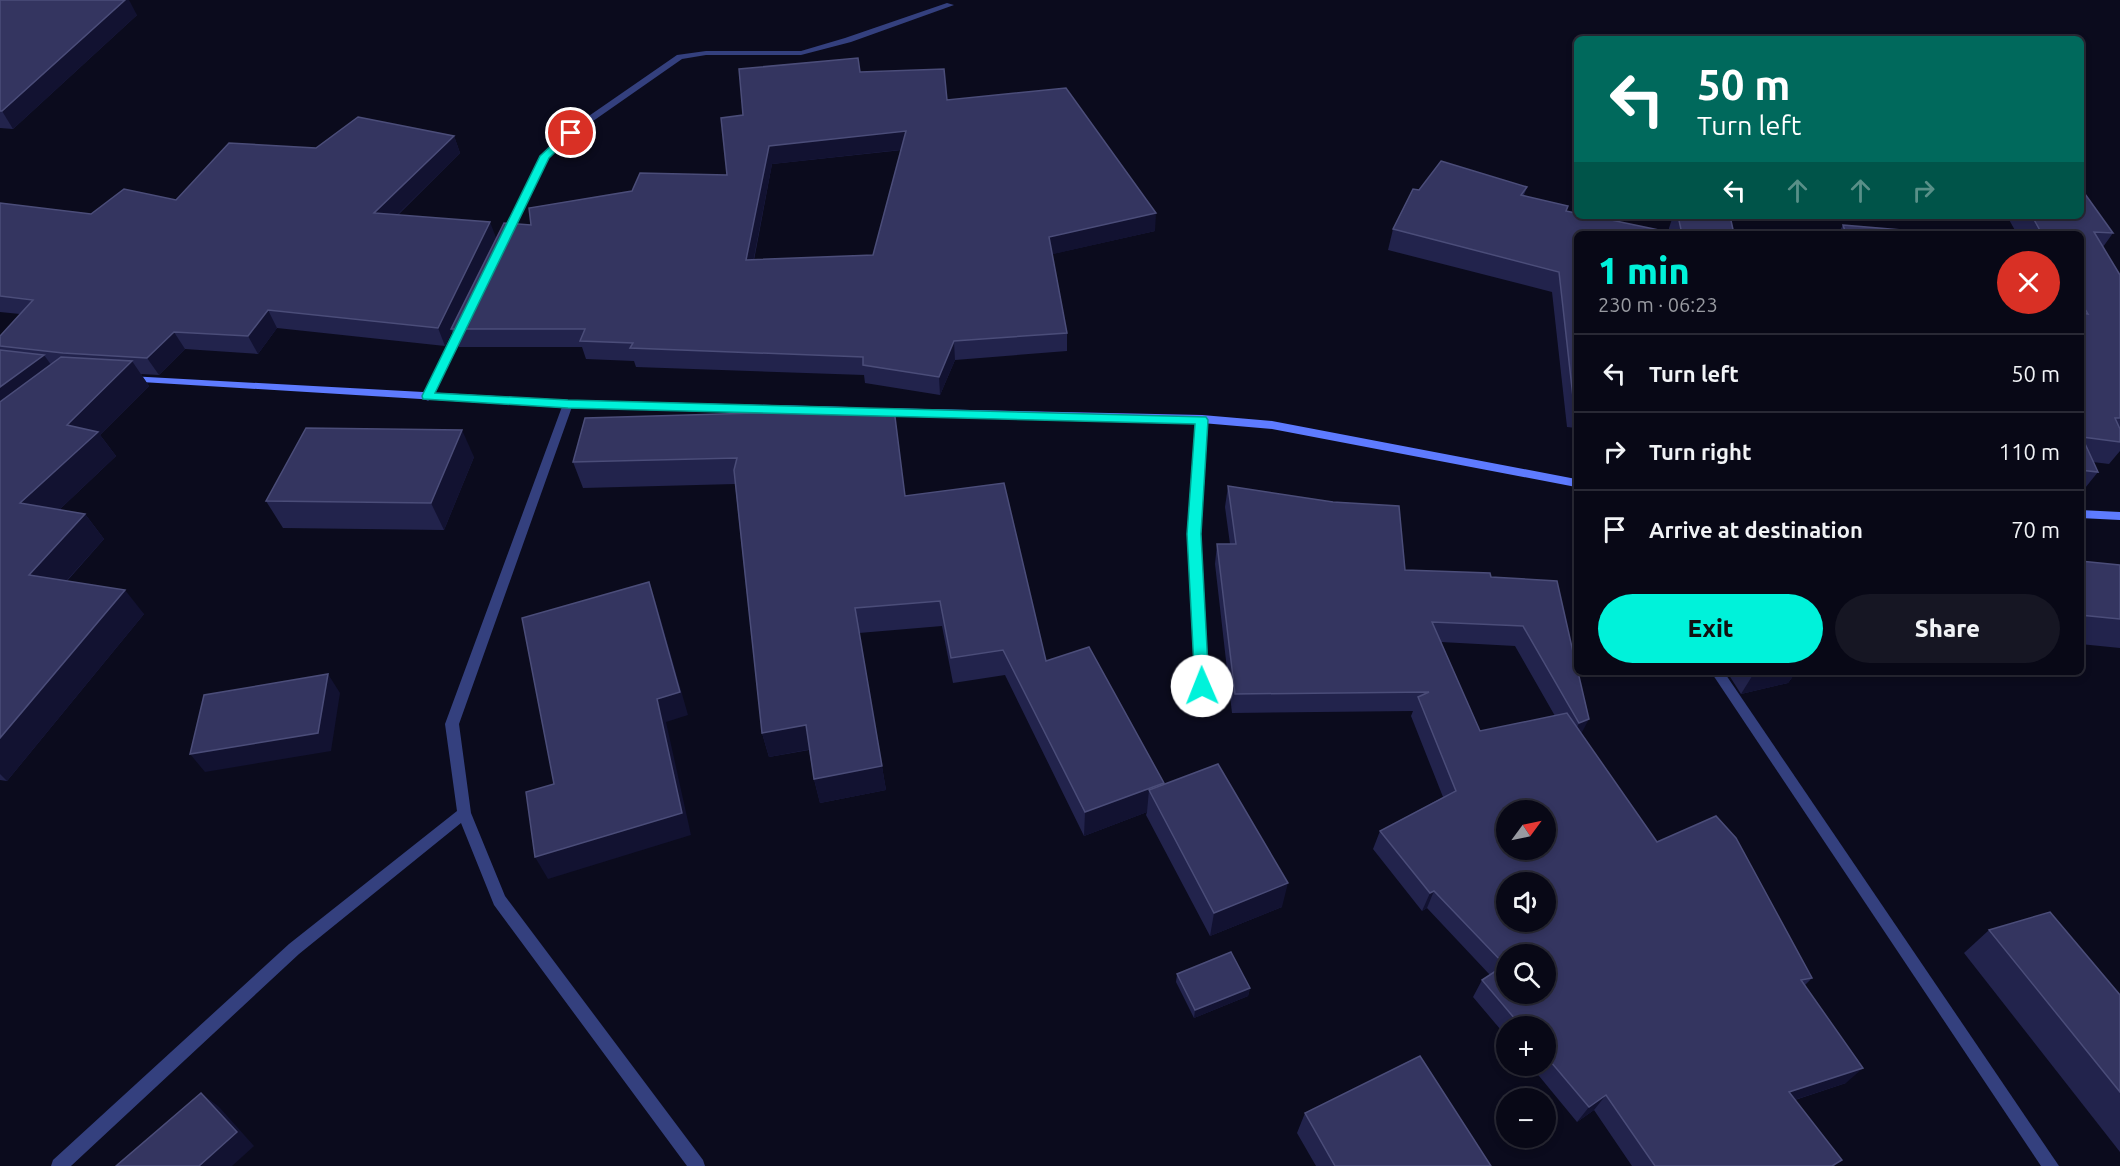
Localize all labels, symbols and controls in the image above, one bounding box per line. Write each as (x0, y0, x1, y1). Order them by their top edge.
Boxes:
icon: left (1598, 60, 1676, 138)
text: 50 m (1697, 61, 1791, 108)
pin (545, 107, 596, 158)
text: Turn left (1697, 110, 1801, 140)
icon: arrive (554, 116, 587, 149)
icon: left (1718, 174, 1751, 207)
icon: ahead (1781, 174, 1814, 207)
icon: ahead (1844, 174, 1877, 207)
icon: right (1907, 174, 1940, 207)
text: 1 min (1598, 250, 1690, 291)
button: close (1997, 251, 2060, 314)
text: 230 m · 06:23 (1598, 293, 1718, 316)
icon: left (1598, 357, 1631, 390)
text: Turn left (1649, 361, 1739, 386)
text: 50 m (2011, 361, 2060, 386)
icon: right (1598, 435, 1631, 468)
text: Turn right (1649, 439, 1751, 464)
text: 110 m (1999, 439, 2060, 464)
icon: arrive (1598, 513, 1631, 546)
text: Arrive at destination (1649, 517, 1863, 542)
text: 70 m (2011, 517, 2060, 542)
button: Exit (1598, 594, 1823, 663)
button: Share (1835, 594, 2060, 663)
position arrow (1170, 654, 1234, 718)
north arrow (1496, 800, 1556, 860)
map controls (1496, 800, 1556, 1148)
button: sound (1496, 872, 1556, 932)
button: search (1496, 944, 1556, 1004)
button: + (1496, 1016, 1556, 1076)
button: − (1496, 1088, 1556, 1148)

